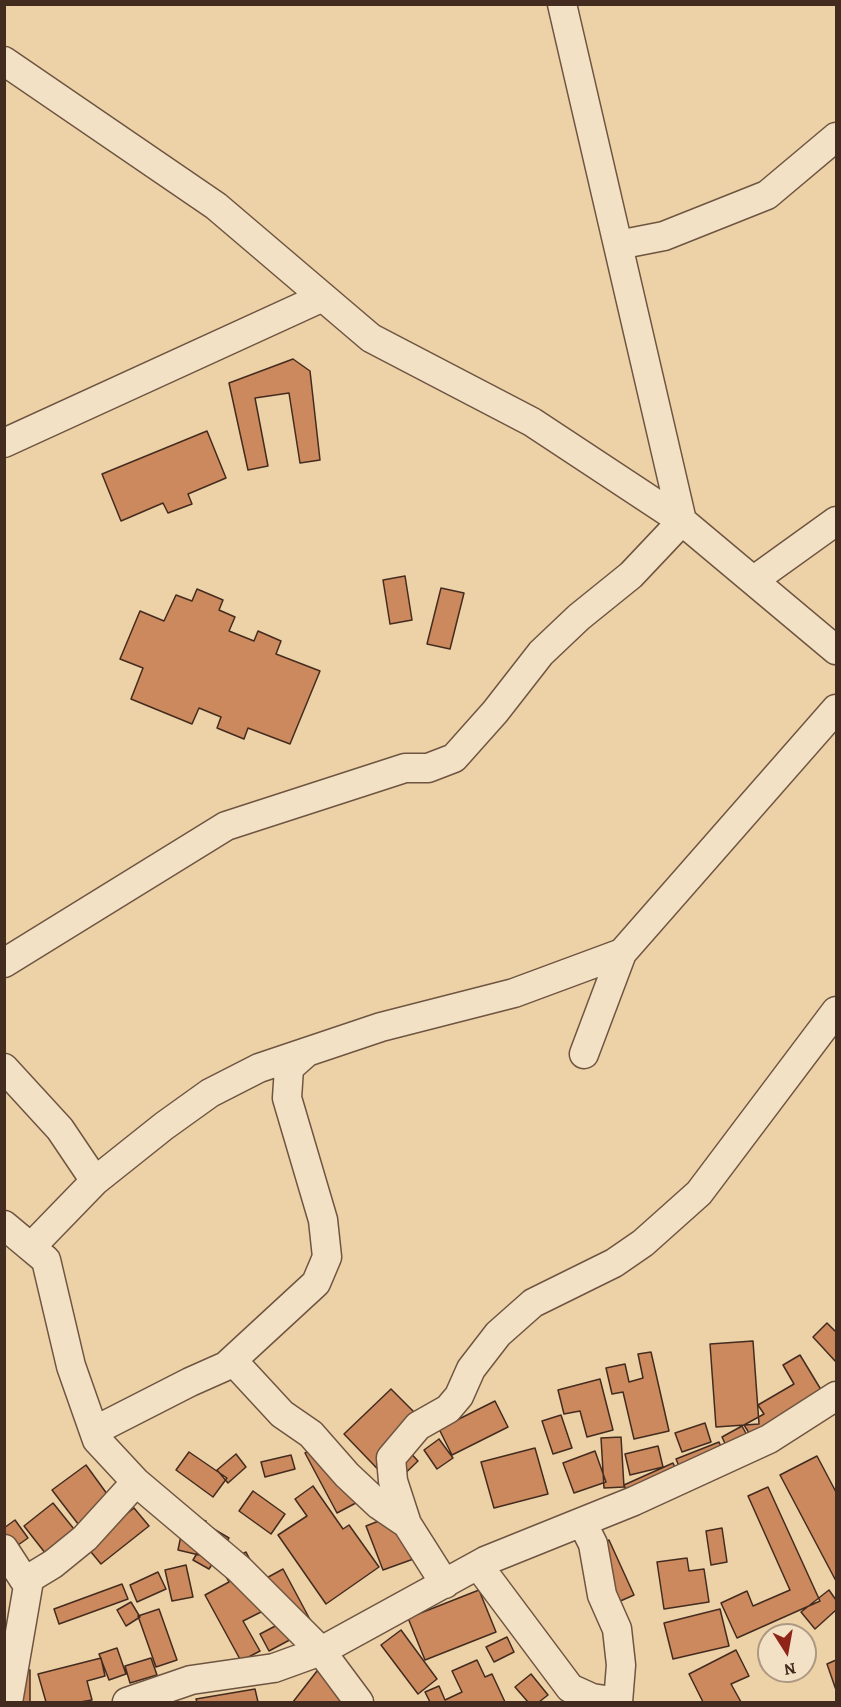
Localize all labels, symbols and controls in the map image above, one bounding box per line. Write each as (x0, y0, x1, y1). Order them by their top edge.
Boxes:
north arrow (757, 1623, 817, 1683)
text: N (782, 1657, 798, 1681)

